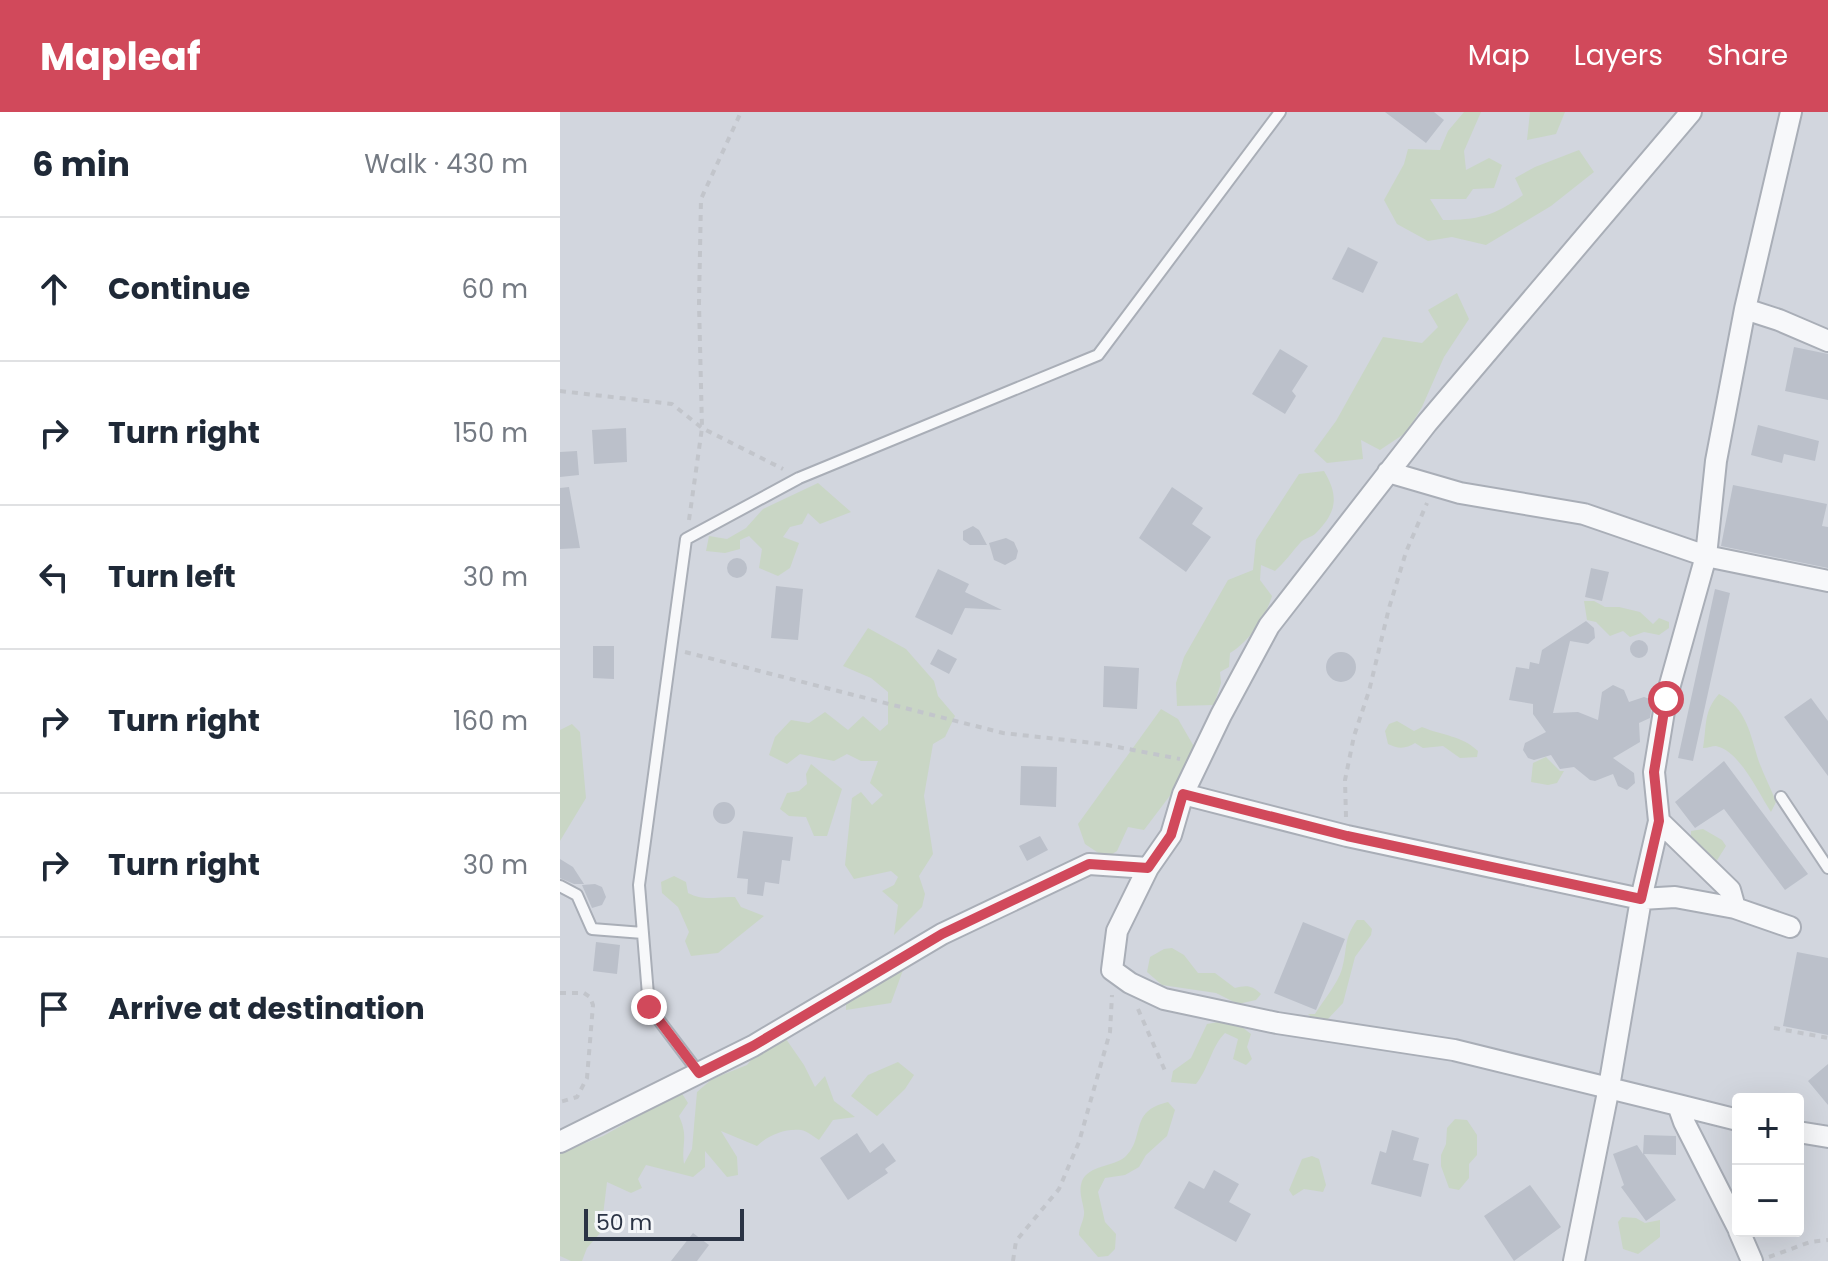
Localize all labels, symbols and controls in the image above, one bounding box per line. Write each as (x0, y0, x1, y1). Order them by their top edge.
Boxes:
text: Mapleaf (40, 30, 201, 83)
text: Map (1468, 36, 1530, 75)
text: Layers (1574, 36, 1663, 75)
text: Share (1707, 36, 1788, 75)
text: 6 min (32, 140, 130, 188)
text: Walk · 430 m (364, 146, 528, 182)
icon: ahead (32, 267, 76, 311)
text: Continue (108, 267, 250, 310)
text: 60 m (461, 271, 528, 307)
icon: right (32, 411, 76, 455)
text: Turn right (108, 411, 260, 454)
text: 150 m (453, 415, 528, 451)
icon: left (32, 555, 76, 599)
text: Turn left (108, 555, 236, 598)
text: 30 m (463, 559, 528, 595)
route start (1648, 681, 1684, 717)
icon: right (32, 699, 76, 743)
text: Turn right (108, 699, 260, 742)
text: 160 m (453, 703, 528, 739)
icon: right (32, 843, 76, 887)
text: Turn right (108, 843, 260, 886)
text: 30 m (463, 847, 528, 883)
icon: arrive (32, 987, 76, 1031)
text: Arrive at destination (108, 987, 425, 1030)
route end (631, 989, 667, 1025)
map controls (1732, 1093, 1804, 1237)
button: + (1732, 1093, 1804, 1165)
button: − (1732, 1165, 1804, 1237)
scale bar (584, 1205, 744, 1241)
text: 50 m (596, 1207, 652, 1238)

